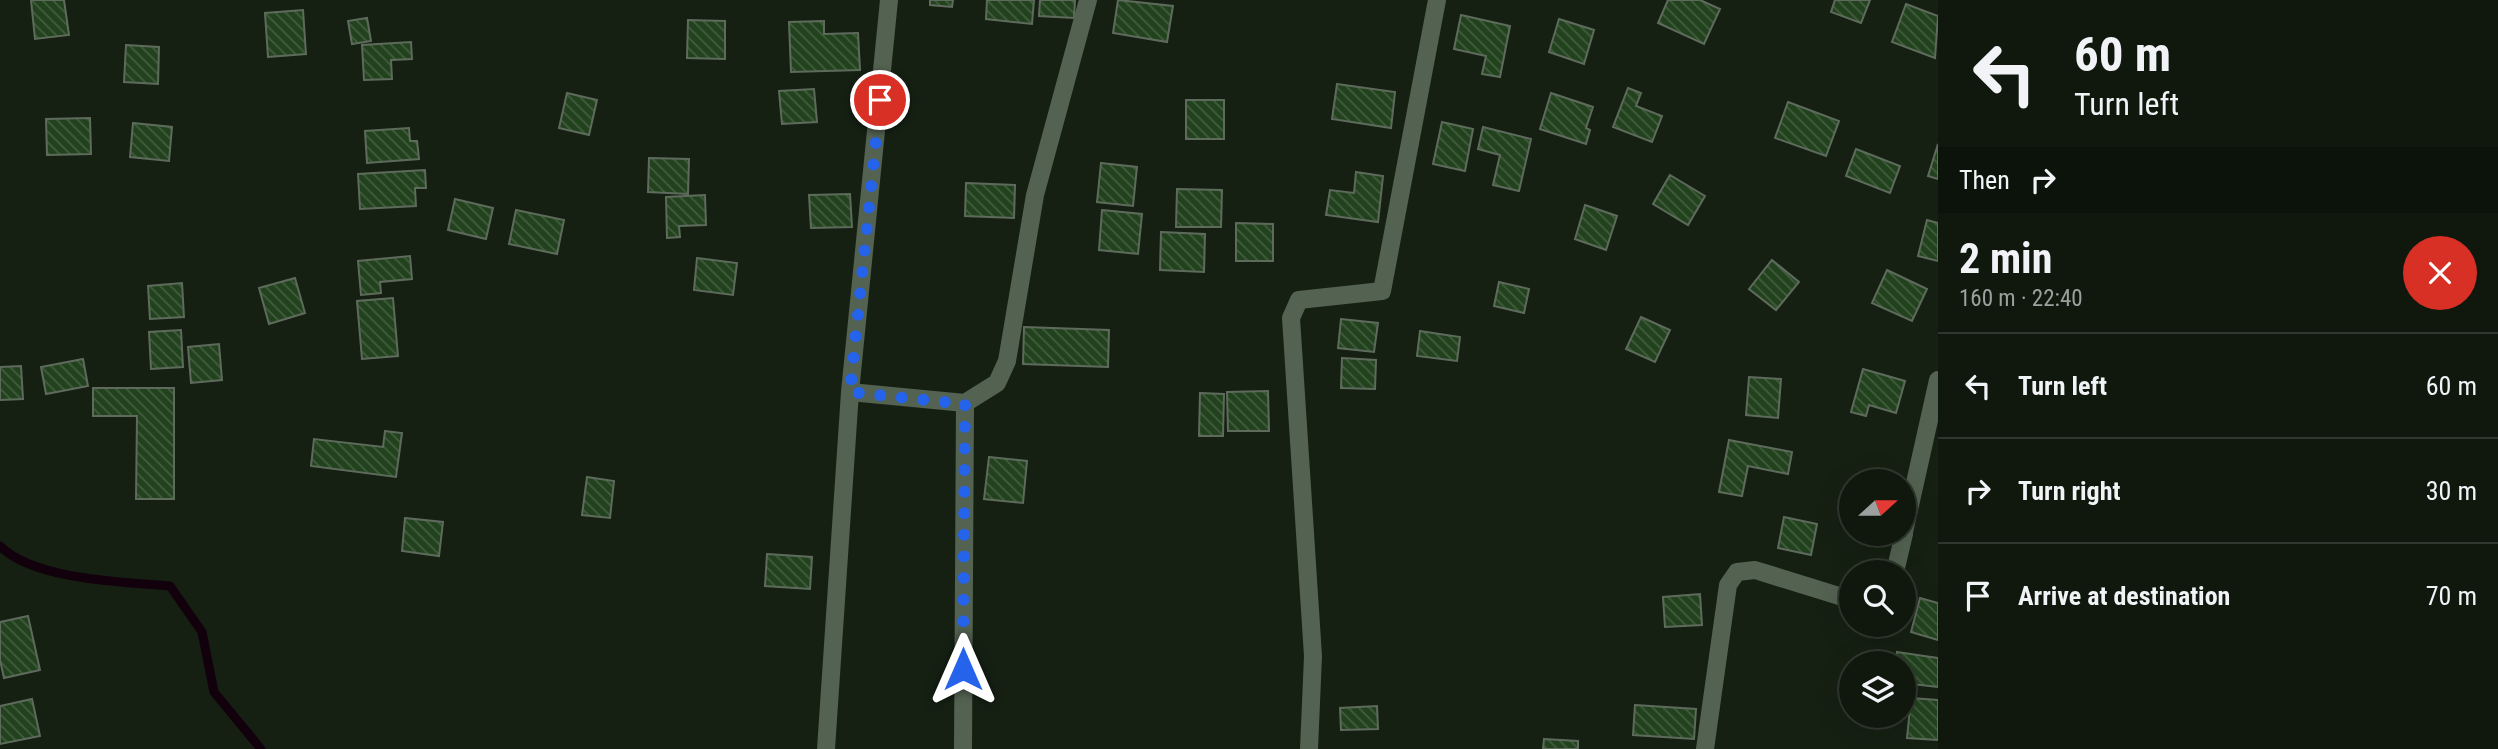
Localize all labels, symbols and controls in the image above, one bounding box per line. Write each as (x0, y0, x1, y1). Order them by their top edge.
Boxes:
text: 60 m (2074, 26, 2171, 83)
icon: left (1959, 28, 2050, 119)
pin (850, 70, 910, 130)
icon: arrive (861, 81, 899, 119)
text: Turn left (2074, 85, 2179, 123)
icon: right (2024, 161, 2062, 199)
text: Then (1959, 165, 2010, 195)
text: 2 min (1959, 234, 2052, 283)
button: close (2403, 236, 2477, 310)
text: 160 m · 22:40 (1959, 285, 2083, 312)
icon: left (1959, 367, 1997, 405)
text: Turn left (2018, 371, 2107, 401)
text: 60 m (2426, 371, 2477, 401)
north arrow (1839, 469, 1916, 546)
map controls (1839, 469, 1916, 728)
icon: right (1959, 472, 1997, 510)
text: Turn right (2018, 476, 2120, 506)
text: 30 m (2426, 476, 2477, 506)
button: search (1839, 560, 1916, 637)
icon: arrive (1959, 577, 1997, 615)
text: Arrive at destination (2018, 581, 2230, 611)
text: 70 m (2426, 581, 2477, 611)
position arrow (926, 632, 1000, 706)
button: layers (1839, 651, 1916, 728)

